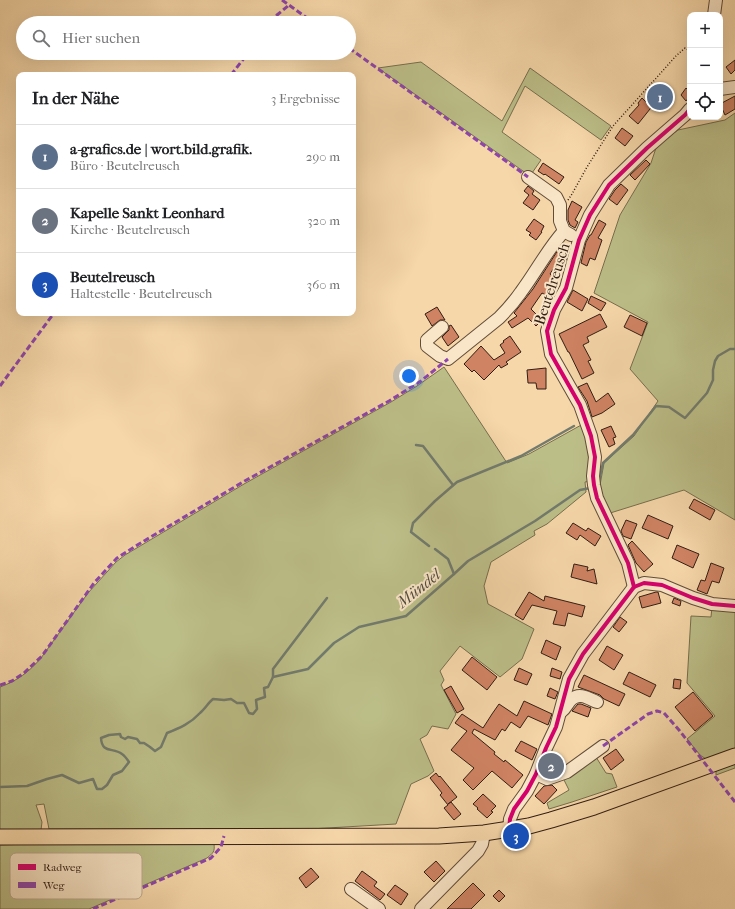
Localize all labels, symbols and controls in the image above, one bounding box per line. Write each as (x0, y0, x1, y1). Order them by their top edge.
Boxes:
map controls (687, 12, 723, 120)
button: + (687, 12, 723, 48)
search box (16, 16, 356, 60)
icon: search (30, 27, 52, 49)
text: Hier suchen (62, 29, 140, 47)
button: − (687, 48, 723, 84)
pin: 1 (647, 82, 673, 112)
button: locate (687, 84, 723, 120)
text: In der Nähe (32, 88, 119, 108)
text: 3 Ergebnisse (271, 91, 340, 106)
text: a-grafics.de | wort.bild.grafik. (70, 140, 252, 158)
text: 1 (43, 149, 47, 164)
text: 290 m (306, 149, 340, 164)
text: Büro · Beutelreusch (70, 158, 180, 173)
text: Kapelle Sankt Leonhard (70, 204, 225, 222)
text: 2 (42, 213, 48, 228)
text: 320 m (307, 213, 340, 228)
text: Kirche · Beutelreusch (70, 222, 190, 237)
street label: Beutelreusch (530, 240, 574, 327)
text: Beutelreusch (70, 268, 155, 286)
text: 3 (42, 277, 48, 292)
text: 360 m (307, 277, 340, 292)
text: Haltestelle · Beutelreusch (70, 286, 212, 301)
your location (399, 366, 419, 386)
water label: Mündel (392, 564, 445, 612)
pin: 2 (538, 751, 564, 781)
pin: 3 (503, 821, 529, 851)
legend (10, 853, 142, 899)
text: Radweg (43, 861, 82, 874)
text: Weg (42, 879, 65, 892)

